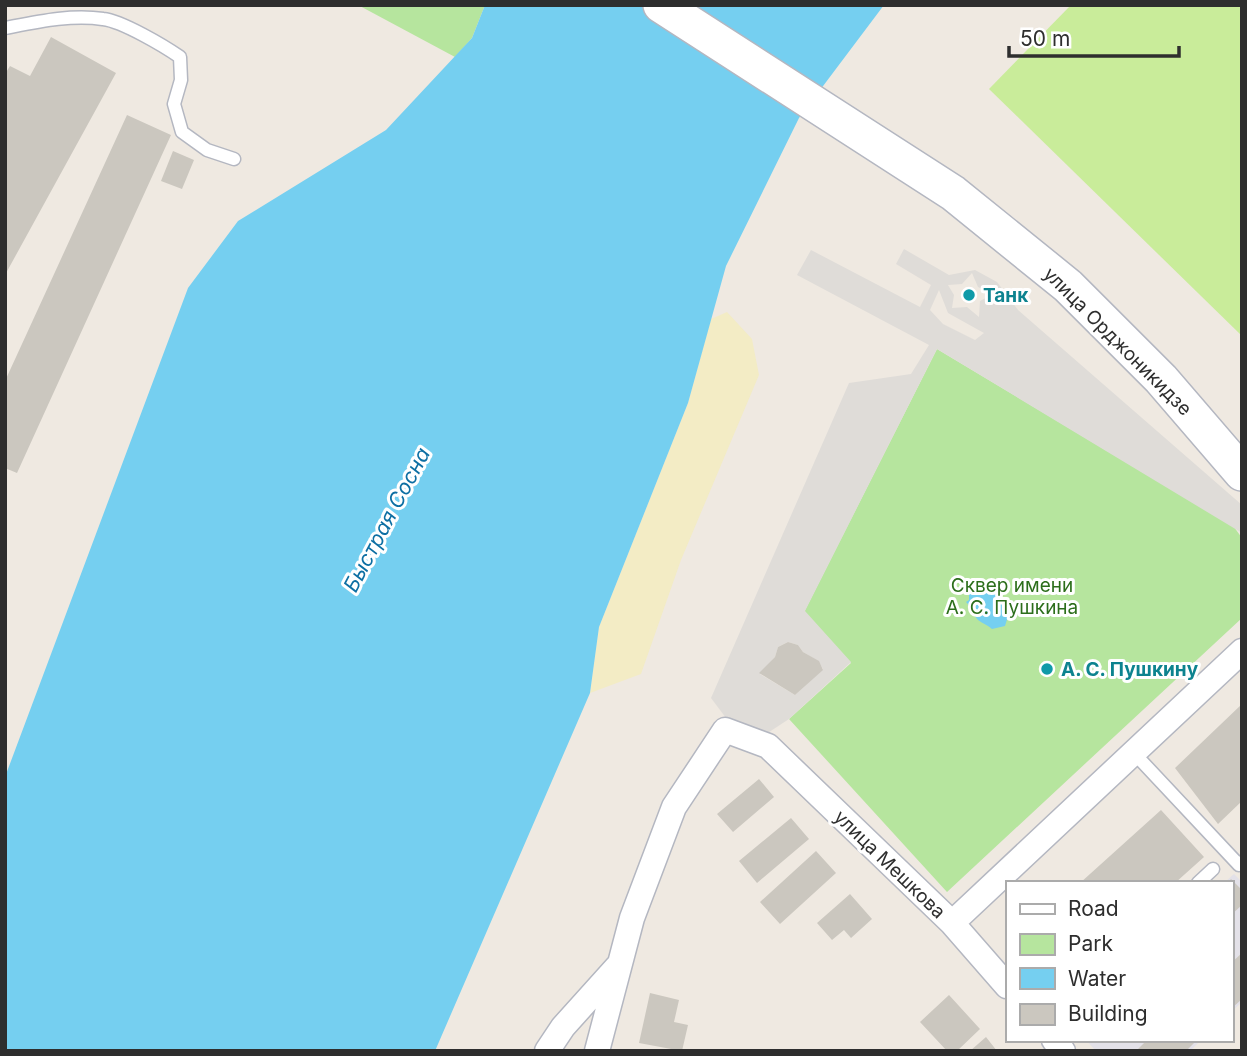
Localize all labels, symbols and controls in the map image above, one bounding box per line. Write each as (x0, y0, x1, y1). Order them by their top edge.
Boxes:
scale bar (1009, 14, 1179, 58)
text: 50 m (1020, 26, 1070, 51)
street label: улица Орджоникидзе (1039, 262, 1197, 420)
place label: Танк (983, 284, 1028, 307)
marker: Танк (961, 287, 977, 303)
water label: Быстрая Сосна (338, 443, 435, 596)
park label: Сквер имени А. С. Пушкина (946, 574, 1078, 619)
place label: А. С. Пушкину (1061, 658, 1199, 681)
marker: А. С. Пушкину (1039, 661, 1055, 677)
street label: улица Мешкова (829, 805, 950, 923)
legend (1006, 881, 1233, 1042)
text: Road (1068, 896, 1119, 921)
text: Park (1068, 931, 1113, 956)
text: Water (1068, 966, 1126, 991)
text: Building (1068, 1001, 1148, 1026)

